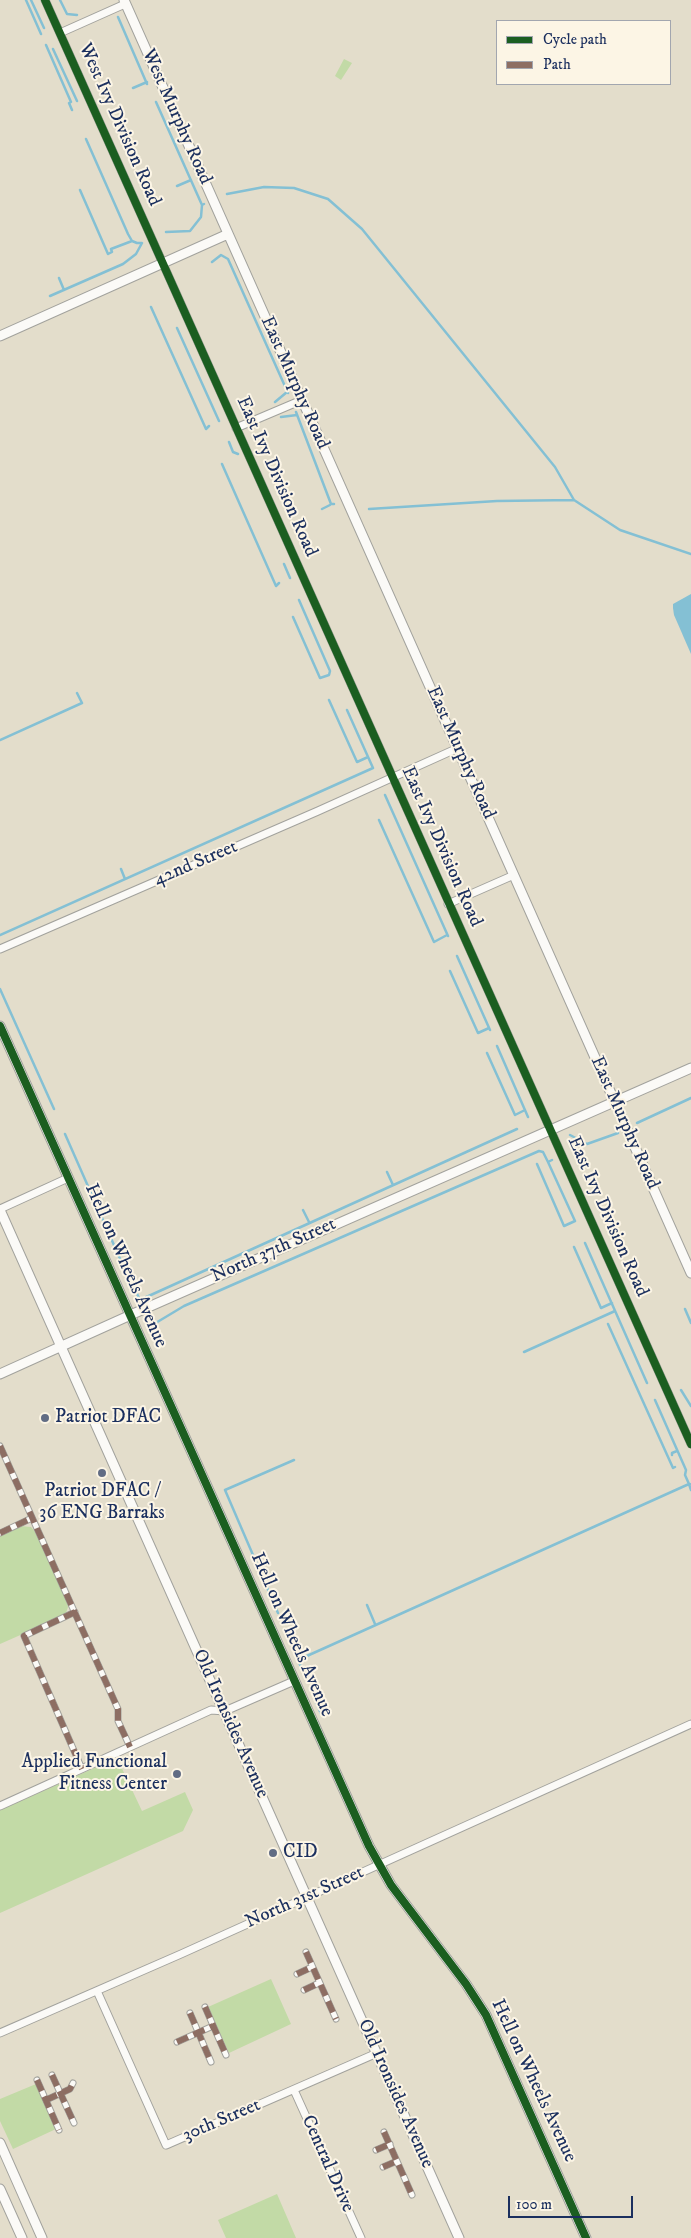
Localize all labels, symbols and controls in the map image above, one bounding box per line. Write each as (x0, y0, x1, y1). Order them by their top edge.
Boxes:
legend (496, 20, 671, 85)
text: Cycle path (543, 30, 607, 49)
street label: West Ivy Division Road (73, 40, 165, 210)
street label: West Murphy Road (136, 46, 216, 188)
text: Path (543, 55, 571, 74)
street label: East Murphy Road (254, 313, 334, 453)
street label: East Ivy Division Road (230, 393, 322, 561)
street label: East Murphy Road (420, 683, 500, 823)
street label: East Ivy Division Road (395, 763, 487, 931)
street label: 42nd Street (151, 836, 241, 892)
street label: East Murphy Road (584, 1053, 664, 1193)
street label: East Ivy Division Road (561, 1133, 653, 1301)
street label: Hell on Wheels Avenue (79, 1181, 171, 1351)
street label: North 37th Street (208, 1213, 340, 1289)
place label: Patriot DFAC (55, 1407, 161, 1429)
marker: Patriot DFAC (39, 1412, 51, 1424)
marker: Patriot DFAC / 36 ENG Barraks (96, 1467, 108, 1479)
place label: Patriot DFAC / 36 ENG Barraks (39, 1481, 165, 1525)
street label: Hell on Wheels Avenue (245, 1550, 337, 1720)
street label: Old Ironsides Avenue (187, 1646, 273, 1802)
place label: Applied Functional Fitness Center (22, 1752, 167, 1796)
marker: Applied Functional Fitness Center (171, 1768, 183, 1780)
place label: CID (283, 1842, 318, 1864)
marker: CID (267, 1847, 279, 1859)
street label: North 31st Street (242, 1862, 368, 1934)
street label: Hell on Wheels Avenue (485, 1996, 581, 2166)
street label: Old Ironsides Avenue (352, 2016, 438, 2172)
street label: 30th Street (180, 2094, 264, 2148)
street label: Central Drive (296, 2112, 358, 2216)
scale bar (511, 2186, 636, 2218)
text: 100 m (516, 2195, 552, 2214)

